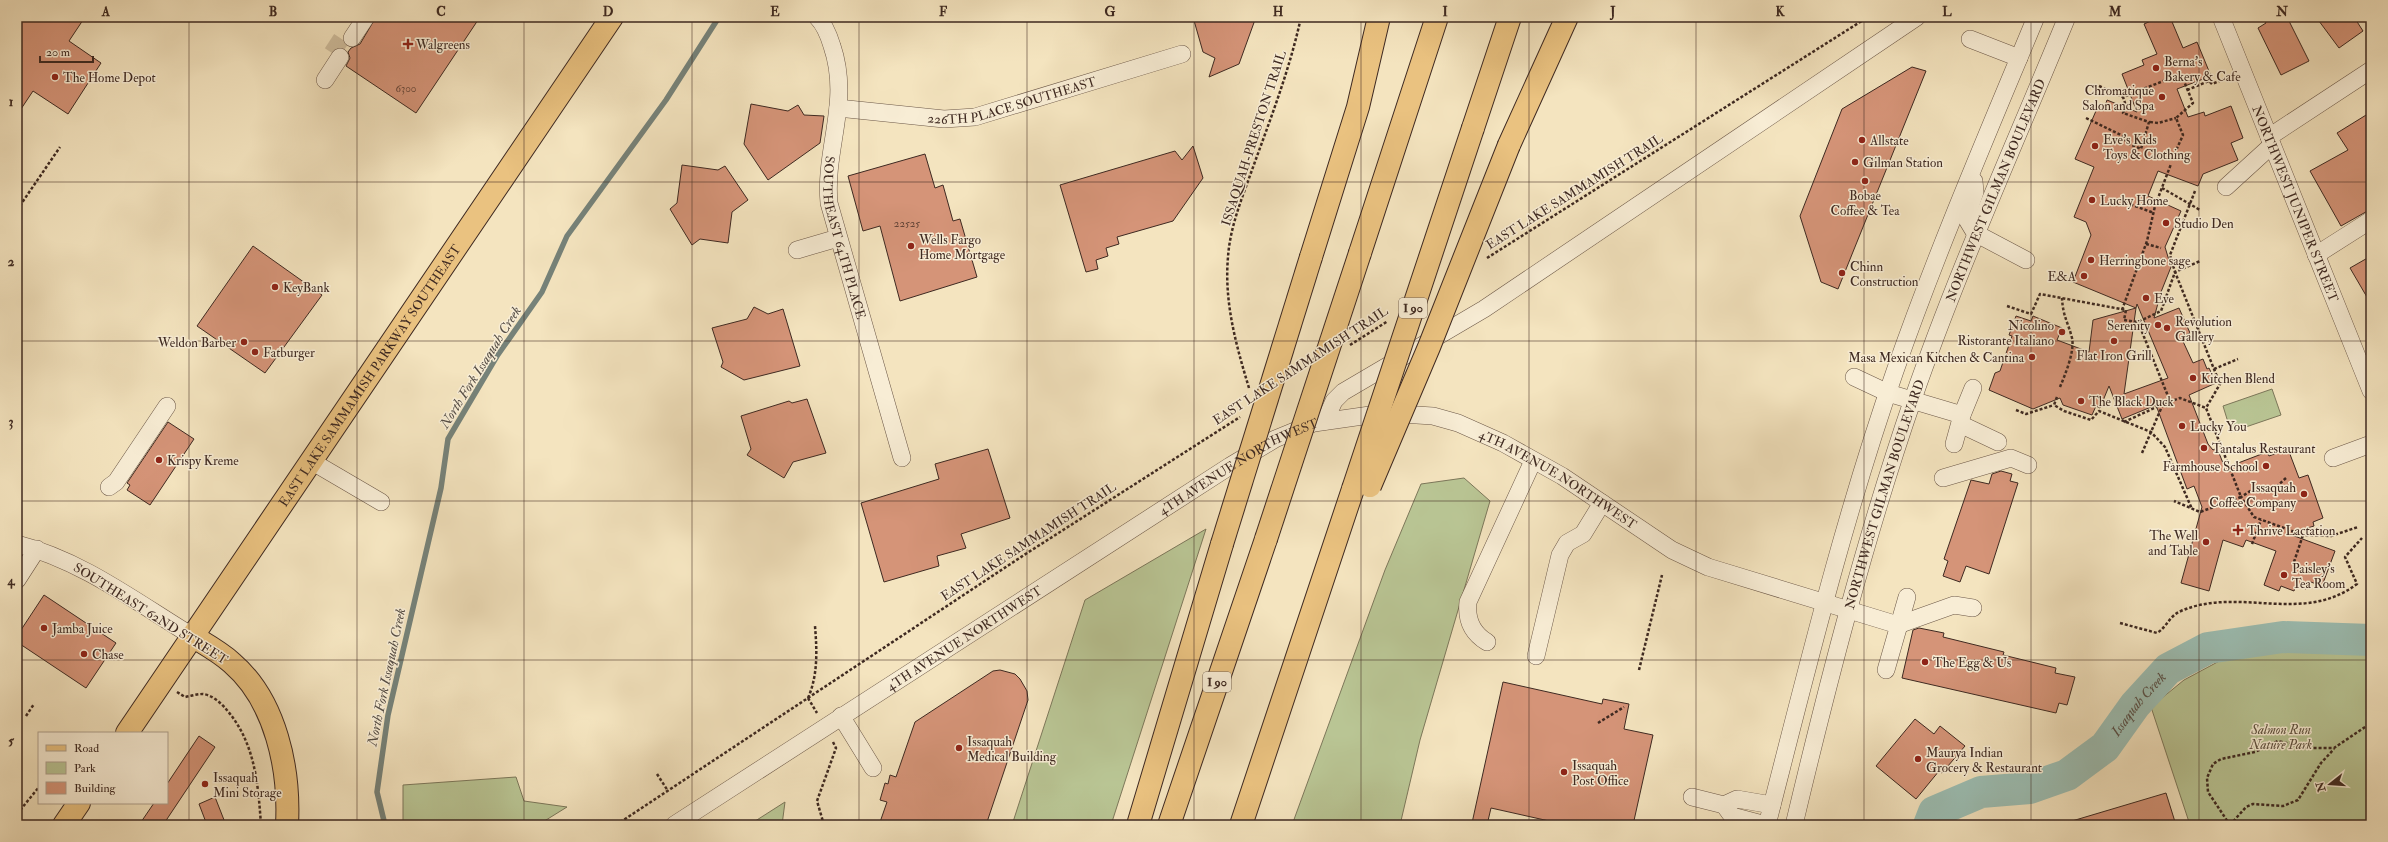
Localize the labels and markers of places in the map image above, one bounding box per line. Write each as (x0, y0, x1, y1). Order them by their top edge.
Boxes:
place label: Walgreens (415, 37, 471, 53)
marker: Walgreens (403, 39, 413, 49)
place label: Berna's Bakery & Cafe (2164, 54, 2241, 86)
marker: Berna's Bakery & Cafe (2151, 63, 2161, 73)
place label: The Home Depot (63, 70, 156, 87)
marker: The Home Depot (50, 72, 60, 82)
place label: Chromatique Salon and Spa (2082, 83, 2155, 115)
marker: Chromatique Salon and Spa (2157, 92, 2167, 102)
place label: Eve's Kids Toys & Clothing (2103, 132, 2191, 164)
place label: Allstate (1869, 133, 1909, 149)
marker: Allstate (1857, 135, 1867, 145)
marker: Eve's Kids Toys & Clothing (2090, 141, 2100, 151)
place label: Gilman Station (1863, 155, 1943, 171)
marker: Gilman Station (1850, 157, 1860, 167)
marker: Bobae Coffee & Tea (1860, 176, 1870, 186)
place label: Bobae Coffee & Tea (1830, 188, 1900, 219)
place label: Lucky Home (2100, 193, 2169, 210)
marker: Lucky Home (2087, 195, 2097, 205)
place label: Studio Den (2174, 216, 2234, 232)
marker: Studio Den (2161, 218, 2171, 228)
place label: Wells Fargo Home Mortgage (918, 232, 1006, 263)
marker: Wells Fargo Home Mortgage (906, 241, 916, 251)
place label: Herringbone sage (2099, 253, 2191, 269)
marker: Herringbone sage (2086, 255, 2096, 265)
place label: Chinn Construction (1850, 259, 1919, 290)
marker: Chinn Construction (1837, 268, 1847, 278)
place label: E&A (2048, 269, 2077, 285)
marker: E&A (2079, 271, 2089, 281)
place label: KeyBank (283, 280, 330, 297)
marker: KeyBank (270, 282, 280, 292)
place label: Eve (2154, 291, 2175, 307)
marker: Eve (2141, 293, 2151, 303)
place label: Revolution Gallery (2175, 314, 2232, 346)
place label: Nicolino Ristorante Italiano (1957, 318, 2054, 349)
place label: Serenity (2107, 318, 2150, 335)
marker: Serenity (2153, 320, 2163, 330)
marker: Revolution Gallery (2162, 323, 2172, 333)
marker: Nicolino Ristorante Italiano (2057, 327, 2067, 337)
place label: Weldon Barber (157, 335, 236, 351)
marker: Flat Iron Grill (2109, 336, 2119, 346)
marker: Weldon Barber (239, 337, 249, 347)
place label: Fatburger (263, 345, 315, 361)
marker: Fatburger (250, 347, 260, 357)
place label: Flat Iron Grill (2076, 348, 2152, 364)
place label: Masa Mexican Kitchen & Cantina (1848, 350, 2025, 366)
marker: Masa Mexican Kitchen & Cantina (2027, 352, 2037, 362)
place label: Kitchen Blend (2201, 371, 2275, 387)
marker: Kitchen Blend (2188, 373, 2198, 383)
place label: The Black Duck (2089, 394, 2175, 410)
marker: The Black Duck (2076, 396, 2086, 406)
place label: Lucky You (2190, 419, 2247, 436)
marker: Lucky You (2177, 421, 2187, 431)
place label: Tantalus Restaurant (2212, 441, 2315, 457)
marker: Tantalus Restaurant (2199, 443, 2209, 453)
place label: Krispy Kreme (167, 453, 239, 470)
marker: Krispy Kreme (154, 455, 164, 465)
place label: Farmhouse School (2162, 459, 2259, 475)
marker: Farmhouse School (2261, 461, 2271, 471)
place label: Issaquah Coffee Company (2209, 480, 2296, 512)
marker: Issaquah Coffee Company (2299, 489, 2309, 499)
place label: Thrive Lactation (2247, 523, 2336, 539)
marker: Thrive Lactation (2232, 524, 2244, 536)
place label: The Well and Table (2148, 528, 2199, 559)
marker: The Well and Table (2201, 537, 2211, 547)
place label: Paisley's Tea Room (2292, 561, 2345, 592)
marker: Paisley's Tea Room (2279, 570, 2289, 580)
place label: Jamba Juice (51, 621, 113, 637)
marker: Jamba Juice (39, 623, 49, 633)
place label: Chase (92, 647, 124, 663)
marker: Chase (79, 649, 89, 659)
place label: The Egg & Us (1933, 655, 2012, 671)
marker: The Egg & Us (1920, 657, 1930, 667)
place label: Issaquah Medical Building (967, 734, 1057, 765)
marker: Issaquah Medical Building (954, 743, 964, 753)
place label: Maurya Indian Grocery & Restaurant (1926, 745, 2042, 777)
marker: Maurya Indian Grocery & Restaurant (1913, 754, 1923, 764)
place label: Issaquah Post Office (1572, 758, 1629, 789)
marker: Issaquah Post Office (1559, 767, 1569, 777)
place label: Issaquah Mini Storage (213, 770, 282, 801)
marker: Issaquah Mini Storage (200, 779, 210, 789)

